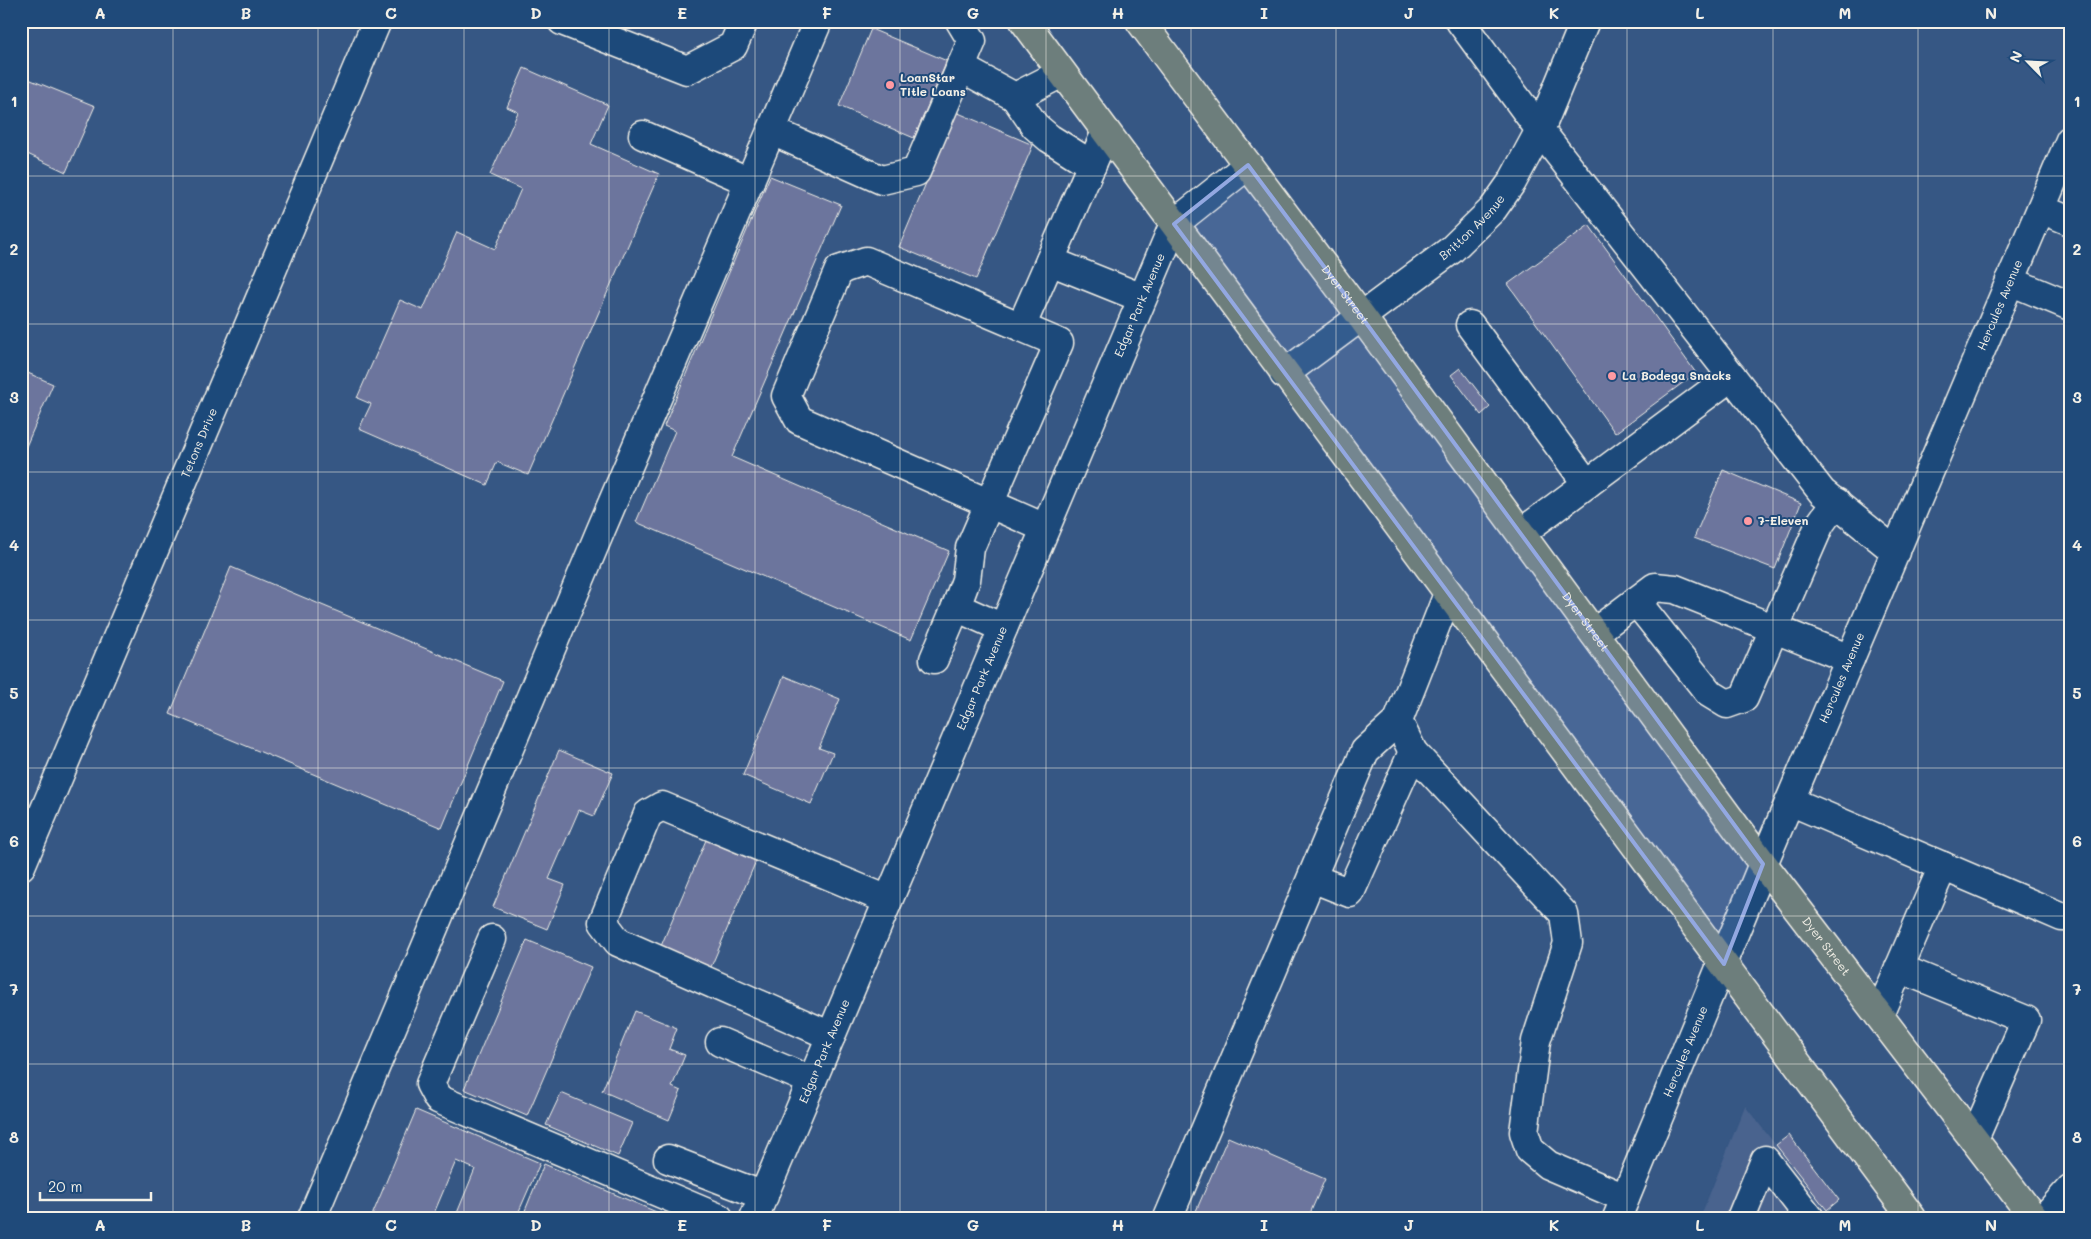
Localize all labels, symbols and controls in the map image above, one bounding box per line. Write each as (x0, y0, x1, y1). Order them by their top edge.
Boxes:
text: A (94, 2, 106, 23)
text: B (241, 2, 251, 23)
text: C (385, 2, 397, 23)
text: D (530, 2, 542, 23)
text: E (677, 2, 687, 23)
text: F (822, 2, 832, 23)
text: G (967, 2, 979, 23)
text: H (1112, 2, 1124, 23)
text: I (1260, 2, 1268, 23)
text: J (1404, 2, 1414, 23)
text: K (1549, 2, 1559, 23)
text: L (1695, 2, 1705, 23)
text: M (1839, 2, 1851, 23)
text: N (1985, 2, 1997, 23)
north arrow (2004, 38, 2054, 88)
text: N (2005, 48, 2027, 65)
place label: LoanStar Title Loans (900, 69, 966, 99)
marker: LoanStar Title Loans (884, 79, 896, 91)
text: 1 (10, 90, 18, 111)
text: 1 (2073, 90, 2081, 111)
street label: Britton Avenue (1436, 191, 1508, 263)
text: 2 (10, 238, 19, 259)
text: 2 (2073, 238, 2082, 259)
street label: Edgar Park Avenue (1110, 250, 1168, 359)
street label: Hercules Avenue (1973, 257, 2025, 353)
street label: Dyer Street (1318, 261, 1373, 327)
place label: La Bodega Snacks (1622, 367, 1731, 383)
marker: La Bodega Snacks (1606, 370, 1618, 382)
text: 3 (9, 386, 19, 407)
text: 3 (2072, 386, 2082, 407)
street label: Tetons Drive (176, 405, 220, 480)
place label: 7-Eleven (1758, 512, 1808, 528)
marker: 7-Eleven (1742, 515, 1754, 527)
text: 4 (9, 534, 19, 555)
text: 4 (2072, 534, 2082, 555)
street label: Dyer Street (1559, 588, 1613, 654)
street label: Edgar Park Avenue (952, 623, 1010, 732)
street label: Hercules Avenue (1815, 630, 1867, 726)
text: 5 (9, 682, 19, 703)
text: 5 (2072, 682, 2082, 703)
text: 6 (9, 830, 19, 851)
text: 6 (2072, 830, 2082, 851)
street label: Dyer Street (1799, 913, 1855, 978)
text: 7 (10, 978, 19, 999)
text: 7 (2073, 978, 2082, 999)
street label: Edgar Park Avenue (794, 996, 853, 1105)
street label: Hercules Avenue (1659, 1003, 1711, 1099)
text: 8 (9, 1126, 19, 1147)
text: 8 (2072, 1126, 2082, 1147)
scale bar (40, 1169, 151, 1201)
text: 20 m (48, 1176, 82, 1196)
text: A (94, 1214, 106, 1235)
text: B (241, 1214, 251, 1235)
text: C (385, 1214, 397, 1235)
text: D (530, 1214, 542, 1235)
text: E (677, 1214, 687, 1235)
text: F (822, 1214, 832, 1235)
text: G (967, 1214, 979, 1235)
text: H (1112, 1214, 1124, 1235)
text: I (1260, 1214, 1268, 1235)
text: J (1404, 1214, 1414, 1235)
text: K (1549, 1214, 1559, 1235)
text: L (1695, 1214, 1705, 1235)
text: M (1839, 1214, 1851, 1235)
text: N (1985, 1214, 1997, 1235)

